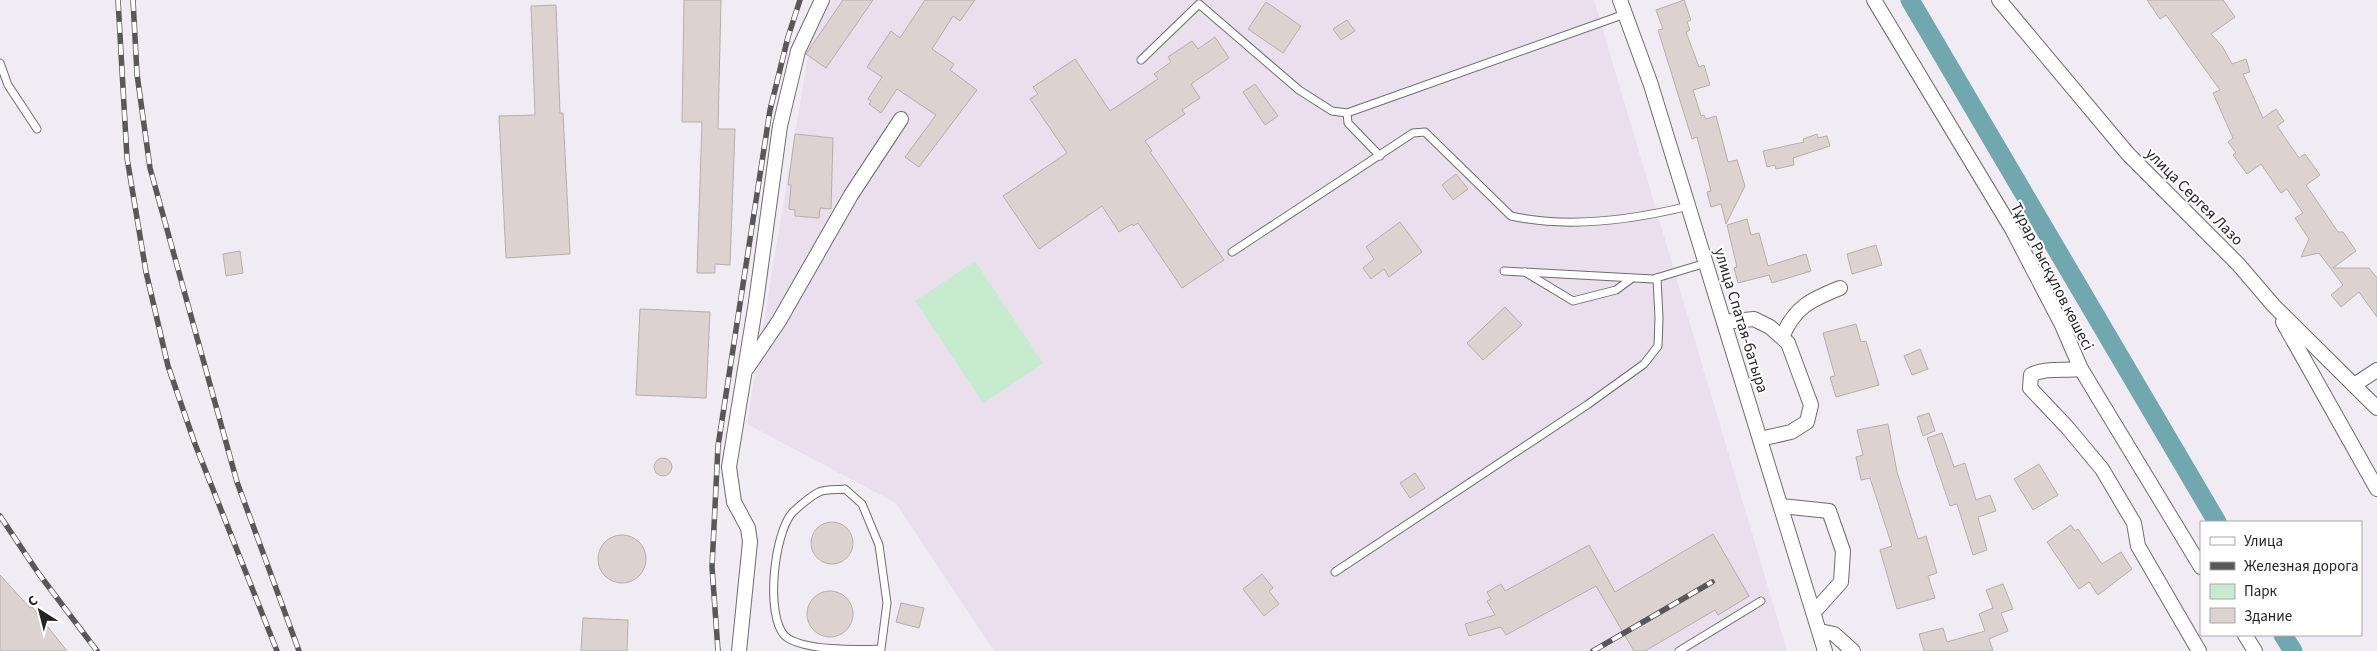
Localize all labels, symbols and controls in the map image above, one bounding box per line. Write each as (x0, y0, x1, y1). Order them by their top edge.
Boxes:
street label: улица Сергея Лазо (2140, 143, 2248, 251)
street label: Тұрар Рысқұлов көшесі (2005, 199, 2099, 354)
street label: улица Спатая-батыра (1709, 245, 1774, 395)
legend (2200, 521, 2362, 636)
text: Улица (2244, 531, 2283, 552)
text: Железная дорога (2244, 556, 2359, 577)
text: Парк (2244, 581, 2278, 602)
north arrow (15, 586, 65, 636)
text: С (24, 591, 42, 612)
text: Здание (2244, 606, 2292, 627)

